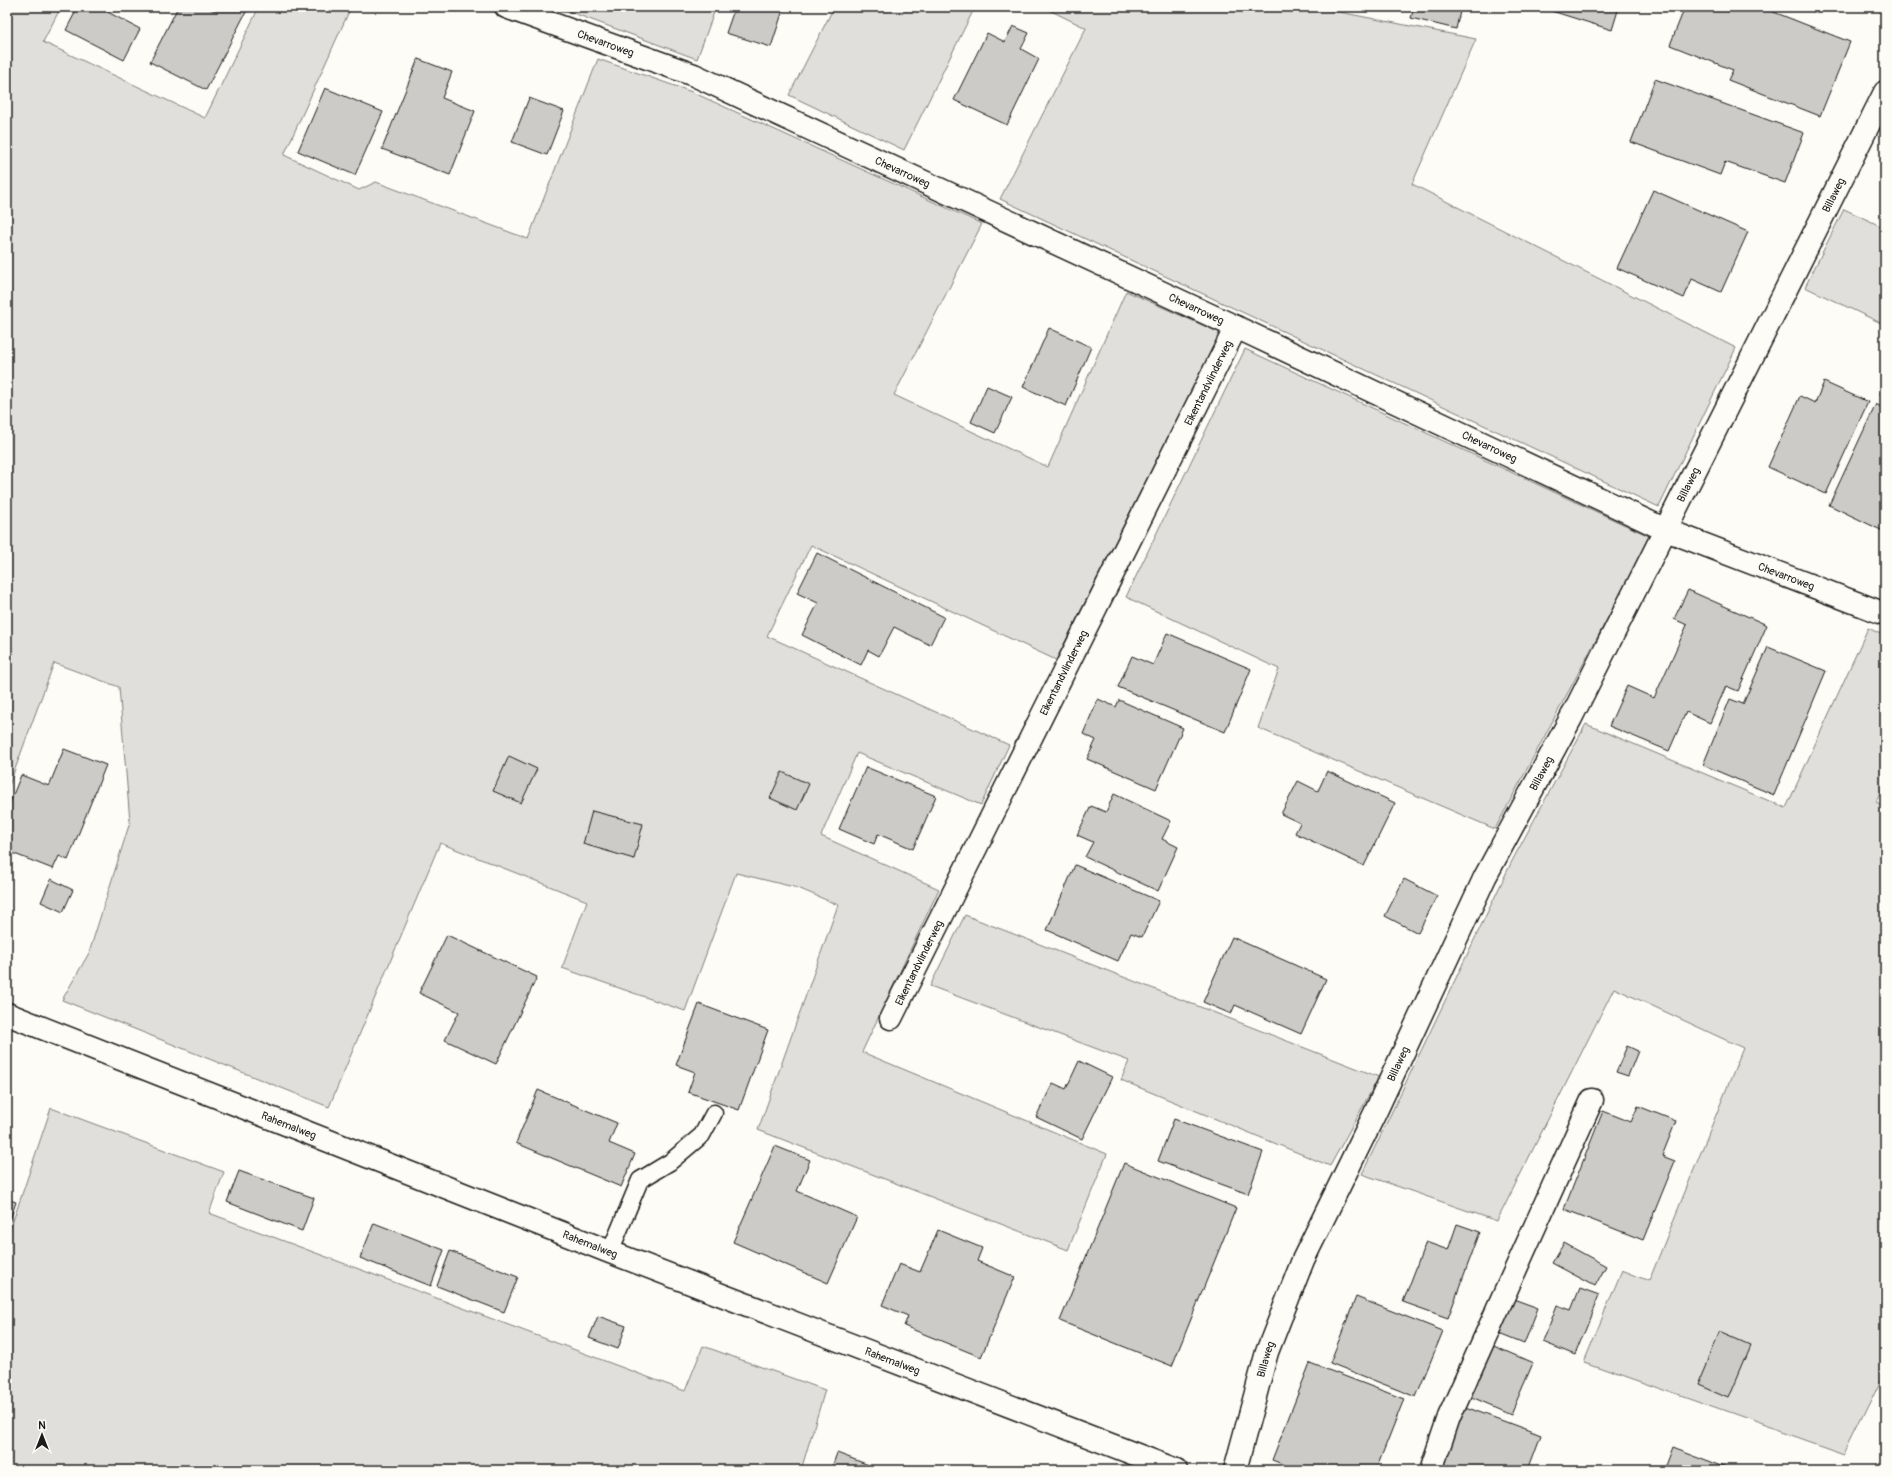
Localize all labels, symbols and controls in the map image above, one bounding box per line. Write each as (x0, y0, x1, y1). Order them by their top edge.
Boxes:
street label: Chevarroweg (575, 27, 636, 60)
street label: Chevarroweg (873, 154, 932, 191)
street label: Billaweg (1820, 175, 1848, 215)
street label: Chevarroweg (1167, 291, 1226, 328)
street label: Eikentandvlinderweg (1182, 338, 1235, 428)
street label: Chevarroweg (1460, 429, 1519, 466)
street label: Billaweg (1674, 465, 1703, 504)
street label: Chevarroweg (1756, 560, 1817, 593)
street label: Eikentandvlinderweg (1037, 628, 1091, 718)
street label: Billaweg (1527, 754, 1556, 793)
street label: Eikentandvlinderweg (892, 918, 946, 1007)
street label: Billaweg (1385, 1044, 1412, 1084)
street label: Rahemalweg (259, 1109, 318, 1143)
street label: Rahemalweg (561, 1228, 620, 1261)
street label: Billaweg (1254, 1339, 1278, 1379)
street label: Rahemalweg (863, 1345, 922, 1378)
north arrow (22, 1415, 62, 1455)
text: N (38, 1419, 46, 1432)

